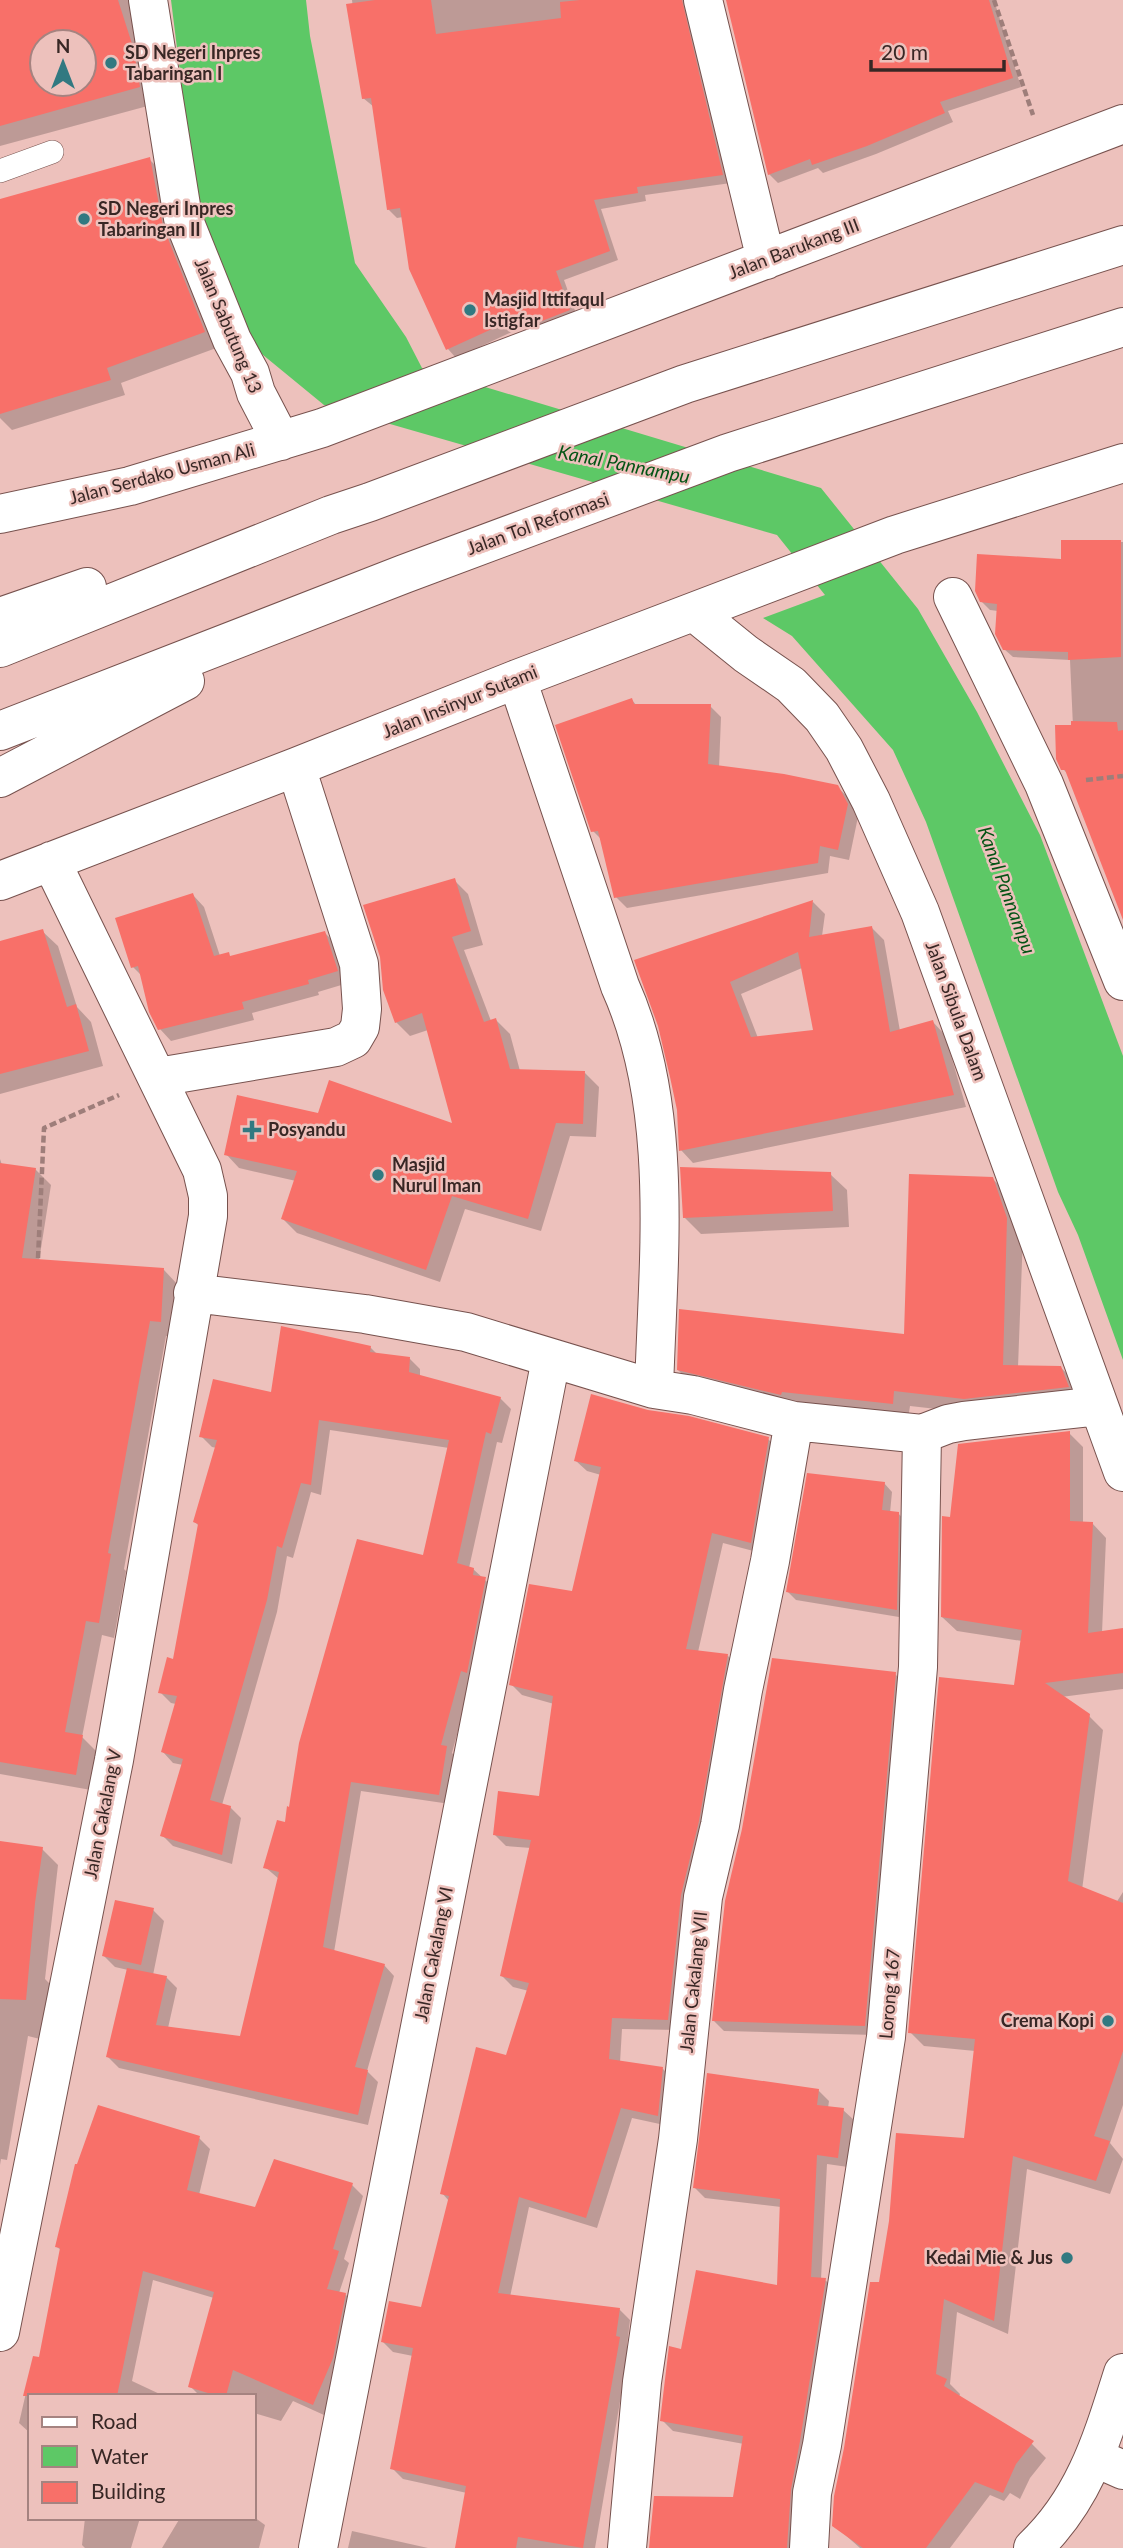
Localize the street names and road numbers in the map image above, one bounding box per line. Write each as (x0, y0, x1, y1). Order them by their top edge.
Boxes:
street label: Jalan Barukang III (725, 213, 862, 283)
street label: Jalan Sabutung 13 (191, 255, 267, 396)
street label: Jalan Serdako Usman Ali (67, 438, 257, 508)
street label: Jalan Tol Reformasi (464, 487, 612, 559)
street label: Jalan Insinyur Sutami (379, 660, 540, 742)
street label: Jalan Sibula Dalam (922, 938, 992, 1083)
street label: Jalan Cakalang V (79, 1746, 126, 1881)
street label: Jalan Cakalang VI (409, 1885, 457, 2023)
street label: Jalan Cakalang VII (675, 1910, 711, 2054)
street label: Lorong 167 (874, 1948, 904, 2040)

